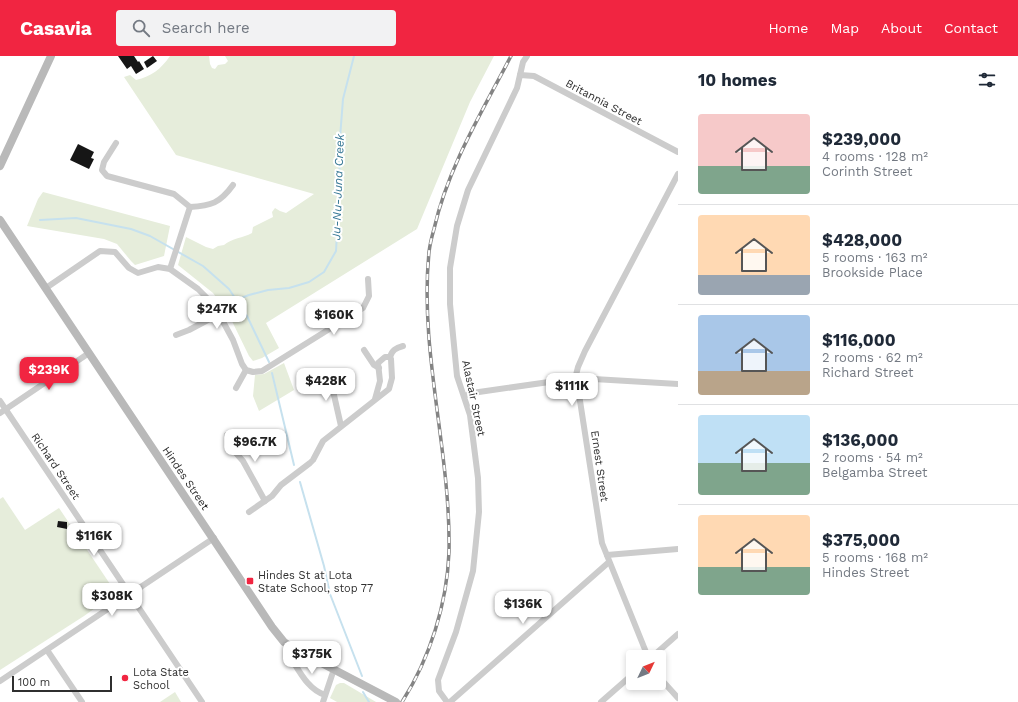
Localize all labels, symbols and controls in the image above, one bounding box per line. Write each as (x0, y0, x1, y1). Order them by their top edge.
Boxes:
search box (116, 10, 396, 46)
text: Casavia (20, 17, 92, 40)
icon: search (130, 17, 152, 39)
text: Search here (162, 19, 250, 37)
text: Home (768, 20, 808, 36)
text: Map (830, 20, 859, 36)
text: About (881, 20, 922, 36)
text: Contact (944, 20, 998, 36)
icon: filters (976, 69, 998, 91)
text: 10 homes (698, 70, 777, 90)
street label: Britannia Street (563, 77, 645, 128)
text: $239,000 (822, 129, 901, 149)
icon: home (730, 130, 778, 178)
water label: Ju-Nu-Juna Creek (329, 133, 347, 241)
text: 4 rooms · 128 m² (822, 149, 928, 164)
text: Corinth Street (822, 164, 913, 179)
text: $428,000 (822, 230, 902, 250)
icon: home (730, 231, 778, 279)
text: 5 rooms · 163 m² (822, 250, 928, 265)
text: Brookside Place (822, 265, 923, 280)
pin: $247K (189, 296, 245, 330)
text: $247K (197, 301, 237, 316)
pin: $160K (306, 302, 362, 336)
text: $160K (314, 307, 354, 322)
text: $116,000 (822, 330, 896, 350)
icon: home (730, 331, 778, 379)
text: 2 rooms · 62 m² (822, 350, 923, 365)
pin: $239K (21, 357, 77, 391)
street label: Alastair Street (459, 359, 488, 438)
text: $239K (29, 362, 69, 377)
text: Richard Street (822, 365, 914, 380)
pin: $428K (298, 368, 354, 402)
text: $428K (305, 373, 347, 388)
pin: $111K (544, 373, 600, 407)
text: $111K (555, 378, 589, 393)
pin: $96.7K (222, 429, 288, 463)
street label: Ernest Street (588, 430, 611, 503)
text: $136,000 (822, 430, 898, 450)
street label: Richard Street (29, 431, 83, 502)
icon: home (730, 431, 778, 479)
text: $96.7K (233, 434, 277, 449)
street label: Hindes Street (160, 444, 212, 513)
text: 2 rooms · 54 m² (822, 450, 923, 465)
text: Belgamba Street (822, 465, 927, 480)
pin: $116K (66, 523, 122, 557)
text: $116K (76, 528, 112, 543)
text: $375,000 (822, 530, 900, 550)
icon: home (730, 531, 778, 579)
text: 5 rooms · 168 m² (822, 550, 928, 565)
text: Hindes Street (822, 565, 909, 580)
place label: Hindes St at Lota State School, stop 77 (258, 569, 373, 595)
marker: Hindes St at Lota State School, stop 77 (245, 576, 255, 586)
pin: $308K (84, 583, 140, 617)
text: $308K (91, 588, 133, 603)
pin: $136K (495, 591, 551, 625)
text: $136K (504, 596, 542, 611)
pin: $375K (284, 641, 340, 675)
text: $375K (292, 646, 332, 661)
north arrow (626, 650, 666, 690)
map controls (626, 650, 666, 690)
place label: Lota State School (133, 666, 189, 692)
marker: Lota State School (120, 673, 130, 683)
scale bar (12, 674, 112, 693)
text: 100 m (18, 676, 50, 689)

